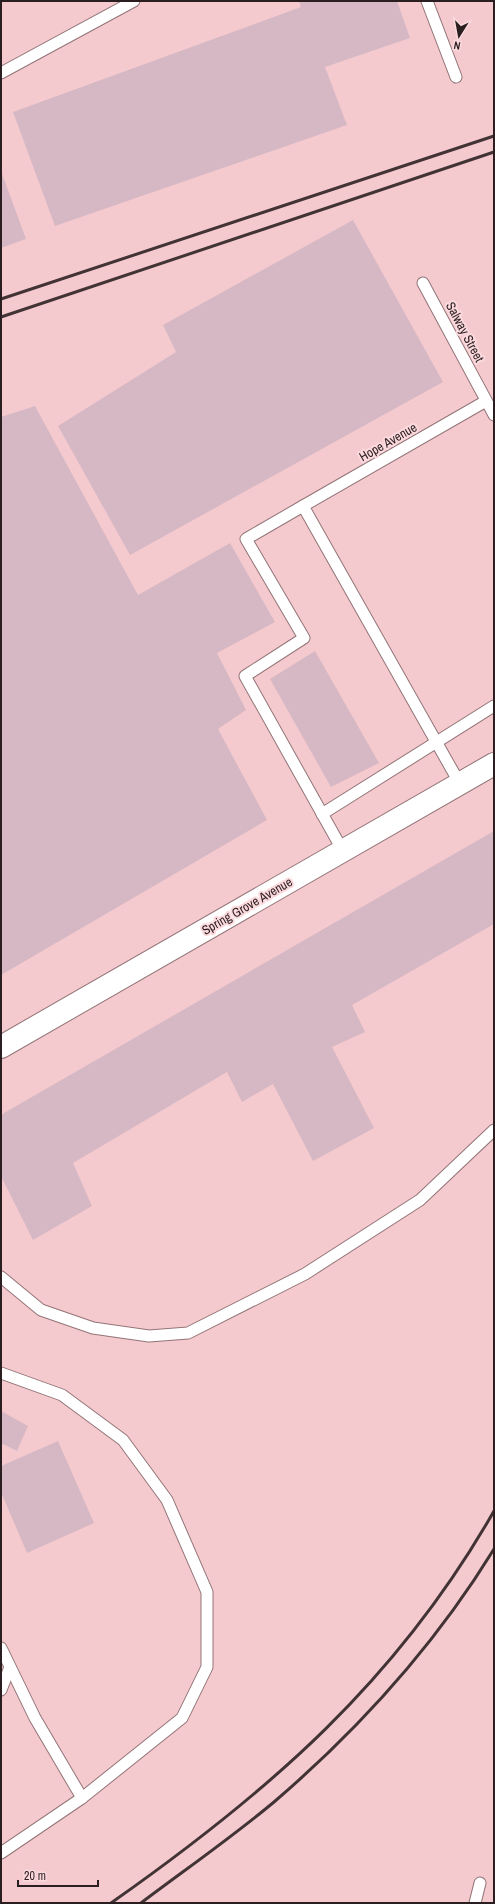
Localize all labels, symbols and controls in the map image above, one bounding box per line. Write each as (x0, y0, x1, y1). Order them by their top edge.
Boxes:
north arrow (439, 16, 479, 56)
text: N (453, 38, 462, 53)
street label: Salway Street (442, 299, 488, 365)
street label: Hope Avenue (356, 419, 420, 465)
street label: Spring Grove Avenue (199, 873, 295, 939)
scale bar (18, 1862, 98, 1888)
text: 20 m (24, 1868, 46, 1884)

